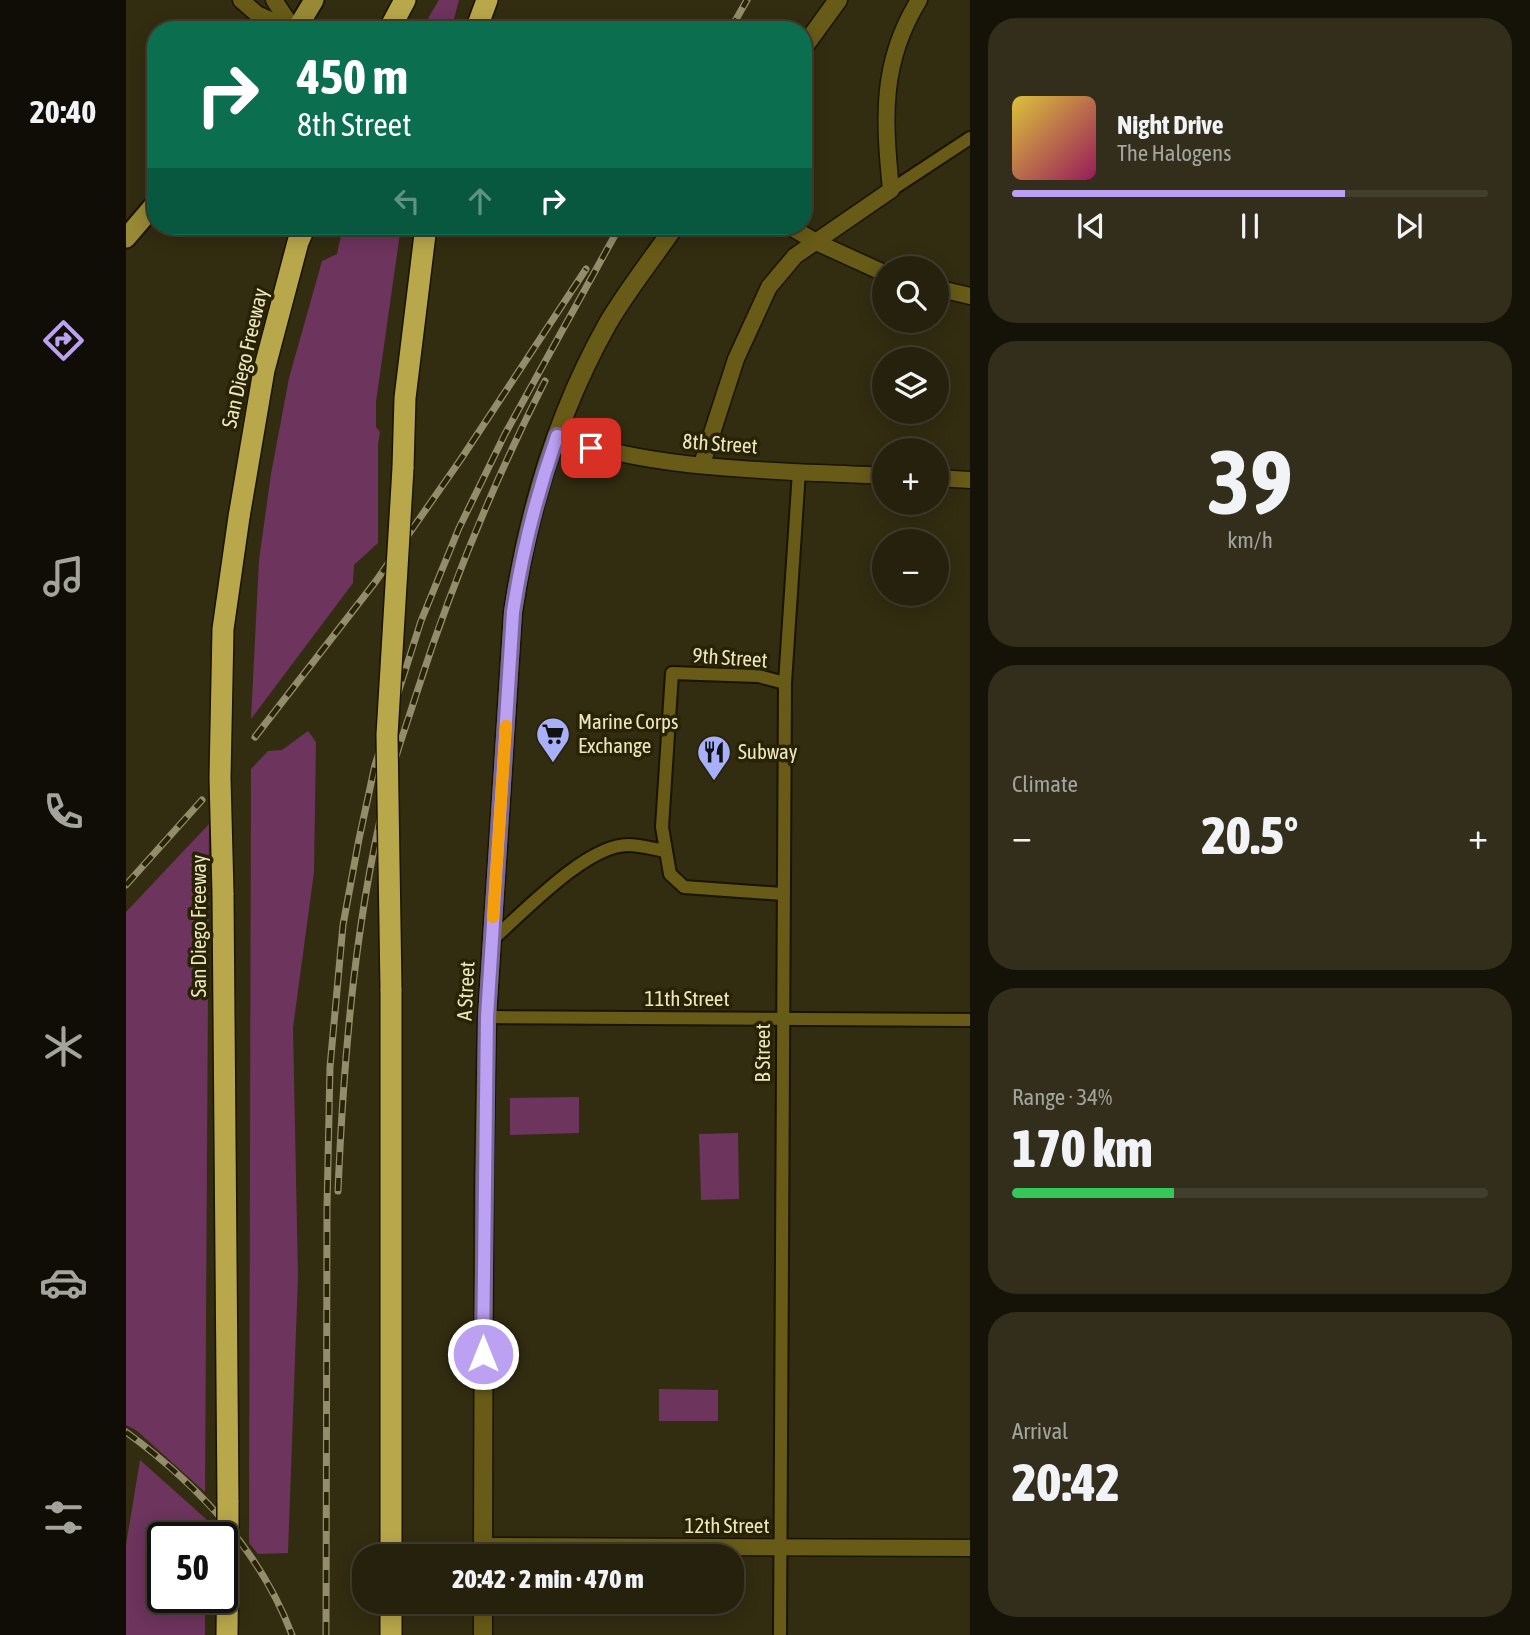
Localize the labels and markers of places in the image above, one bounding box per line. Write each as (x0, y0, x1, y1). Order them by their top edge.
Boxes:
pin (561, 418, 621, 478)
place label: Marine Corps Exchange (578, 709, 678, 757)
supermarket icon: Marine Corps Exchange (534, 715, 572, 764)
restaurant icon: Subway (695, 733, 733, 782)
place label: Subway (738, 739, 798, 763)

